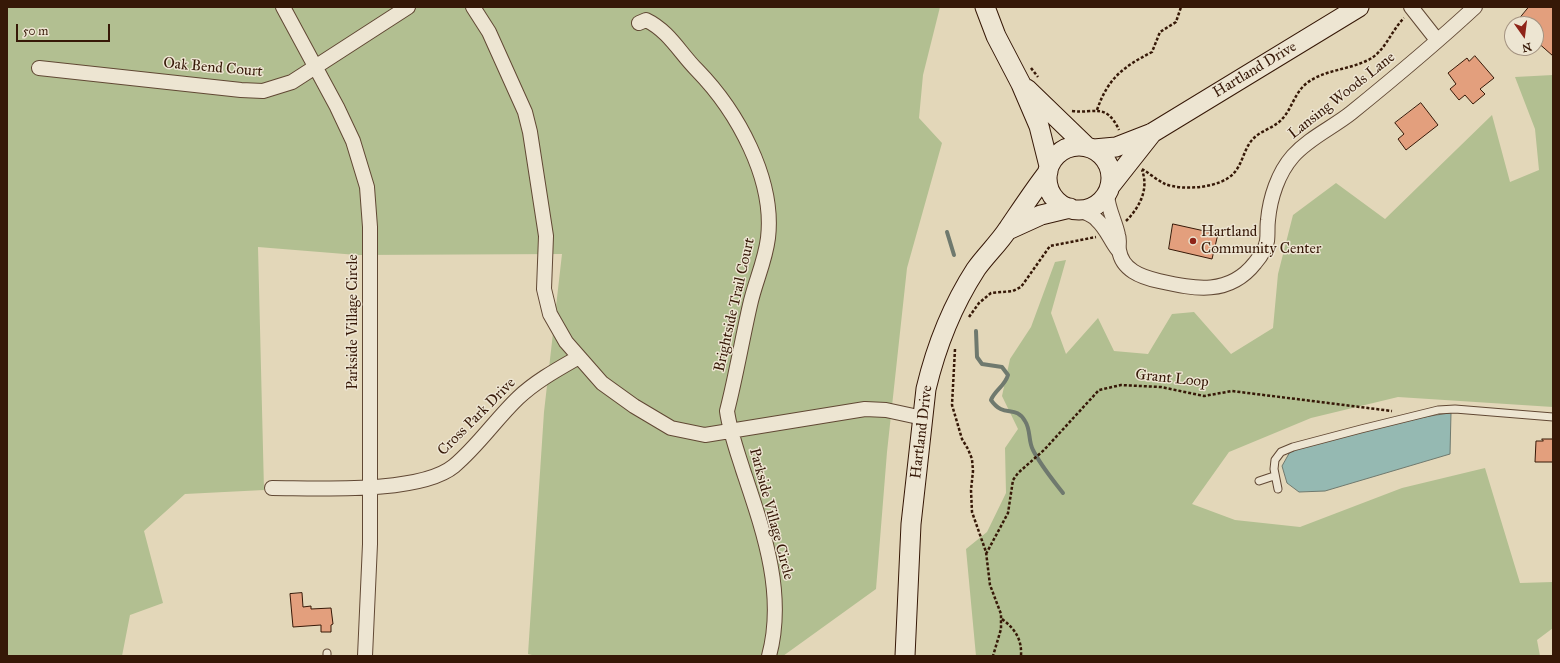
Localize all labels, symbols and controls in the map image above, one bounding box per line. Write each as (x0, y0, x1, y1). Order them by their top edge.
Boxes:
scale bar (18, 16, 112, 42)
north arrow (1504, 16, 1544, 56)
text: 50 m (23, 24, 48, 38)
street label: Hartland Drive (1210, 38, 1300, 102)
text: N (1521, 40, 1533, 55)
street label: Lansing Woods Lane (1285, 49, 1399, 143)
street label: Oak Bend Court (162, 55, 264, 81)
place label: Hartland Community Center (1201, 223, 1321, 258)
street label: Brightside Trail Court (711, 236, 759, 374)
marker: Hartland Community Center (1188, 236, 1198, 246)
street label: Parkside Village Circle (344, 254, 362, 390)
street label: Grant Loop (1135, 366, 1209, 392)
street label: Cross Park Drive (434, 374, 520, 460)
street label: Hartland Drive (907, 384, 937, 480)
street label: Parkside Village Circle (745, 446, 797, 582)

